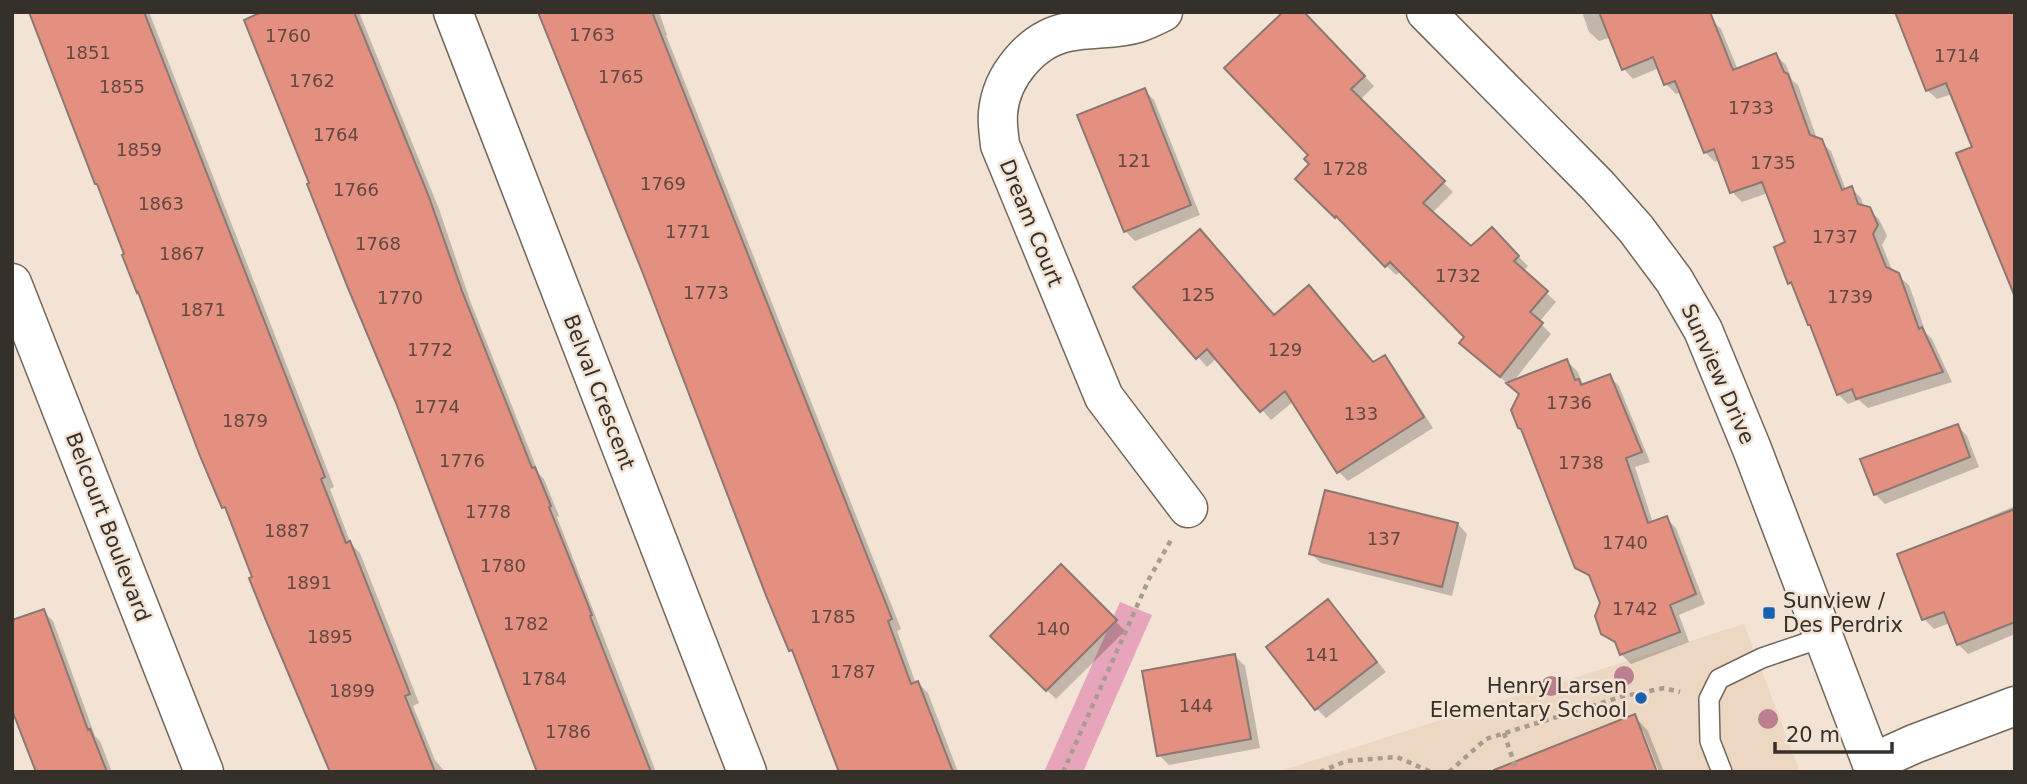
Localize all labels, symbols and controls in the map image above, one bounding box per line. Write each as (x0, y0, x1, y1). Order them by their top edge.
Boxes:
house number: 1763 (569, 24, 615, 45)
house number: 1760 (265, 25, 311, 46)
house number: 1851 (65, 42, 111, 63)
house number: 1714 (1934, 45, 1980, 66)
house number: 1765 (598, 66, 644, 87)
house number: 1762 (289, 70, 335, 91)
house number: 1855 (99, 76, 145, 97)
house number: 1733 (1728, 97, 1774, 118)
house number: 1764 (313, 124, 359, 145)
house number: 1859 (116, 139, 162, 160)
house number: 121 (1117, 150, 1151, 171)
house number: 1735 (1750, 152, 1796, 173)
street label: Dream Court (995, 156, 1067, 290)
house number: 1728 (1322, 158, 1368, 179)
house number: 1769 (640, 173, 686, 194)
house number: 1766 (333, 179, 379, 200)
house number: 1863 (138, 193, 184, 214)
house number: 1771 (665, 221, 711, 242)
house number: 1737 (1812, 226, 1858, 247)
house number: 1768 (355, 233, 401, 254)
house number: 1867 (159, 243, 205, 264)
house number: 1732 (1435, 265, 1481, 286)
house number: 1773 (683, 282, 729, 303)
house number: 125 (1181, 284, 1215, 305)
house number: 1739 (1827, 286, 1873, 307)
house number: 1770 (377, 287, 423, 308)
house number: 1871 (180, 299, 226, 320)
street label: Sunview Drive (1676, 300, 1760, 448)
street label: Belval Crescent (558, 311, 640, 473)
house number: 1772 (407, 339, 453, 360)
house number: 129 (1268, 339, 1302, 360)
house number: 1736 (1546, 392, 1592, 413)
house number: 1774 (414, 396, 460, 417)
house number: 133 (1344, 403, 1378, 424)
house number: 1879 (222, 410, 268, 431)
street label: Belcourt Boulevard (61, 429, 155, 625)
house number: 1776 (439, 450, 485, 471)
house number: 1738 (1558, 452, 1604, 473)
house number: 1778 (465, 501, 511, 522)
house number: 1887 (264, 520, 310, 541)
house number: 137 (1367, 528, 1401, 549)
house number: 1740 (1602, 532, 1648, 553)
house number: 1780 (480, 555, 526, 576)
house number: 1891 (286, 572, 332, 593)
place label: Sunview / Des Perdrix (1783, 589, 1903, 637)
house number: 1742 (1612, 598, 1658, 619)
marker: Sunview / Des Perdrix (1761, 605, 1777, 621)
house number: 1785 (810, 606, 856, 627)
house number: 1782 (503, 613, 549, 634)
house number: 140 (1036, 618, 1070, 639)
house number: 1895 (307, 626, 353, 647)
house number: 141 (1305, 644, 1339, 665)
house number: 1787 (830, 661, 876, 682)
house number: 1784 (521, 668, 567, 689)
place label: Henry Larsen Elementary School (1430, 674, 1627, 722)
house number: 1899 (329, 680, 375, 701)
marker: Henry Larsen Elementary School (1633, 690, 1649, 706)
house number: 144 (1179, 695, 1213, 716)
scale bar (1775, 710, 1892, 754)
house number: 1786 (545, 721, 591, 742)
text: 20 m (1786, 723, 1840, 747)

